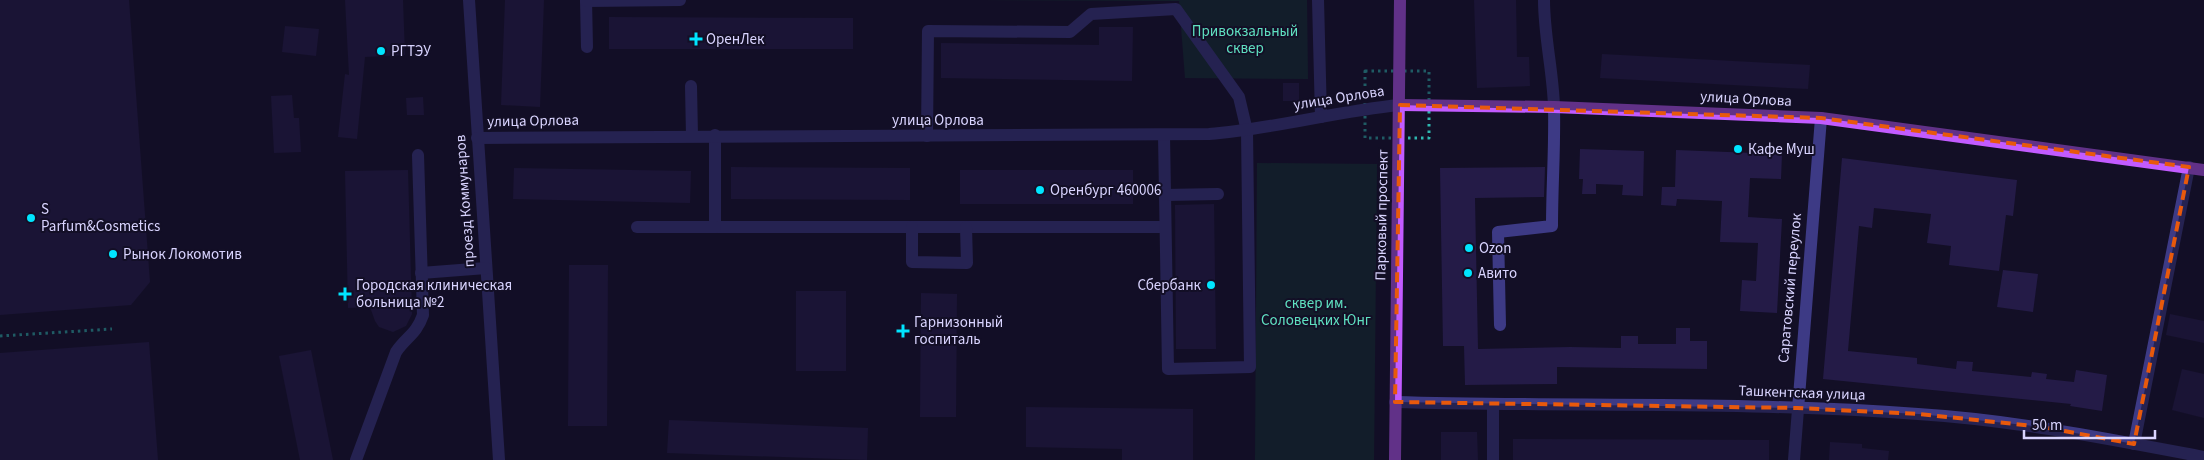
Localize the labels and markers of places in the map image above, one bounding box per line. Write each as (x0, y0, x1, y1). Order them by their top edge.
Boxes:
place label: ОренЛек (706, 29, 765, 50)
marker: ОренЛек (690, 33, 702, 45)
place label: РГТЭУ (391, 41, 431, 62)
marker: РГТЭУ (375, 45, 387, 57)
place label: Кафе Муш (1748, 139, 1815, 160)
marker: Кафе Муш (1732, 143, 1744, 155)
place label: Оренбург 460006 (1050, 180, 1161, 201)
marker: Оренбург 460006 (1034, 184, 1046, 196)
place label: S Parfum&Cosmetics (41, 199, 160, 237)
marker: S Parfum&Cosmetics (25, 212, 37, 224)
place label: Ozon (1479, 238, 1511, 259)
marker: Ozon (1463, 242, 1475, 254)
place label: Рынок Локомотив (123, 244, 242, 265)
marker: Рынок Локомотив (107, 248, 119, 260)
place label: Авито (1478, 263, 1517, 284)
marker: Авито (1462, 267, 1474, 279)
place label: Городская клиническая больница №2 (356, 275, 512, 313)
place label: Сбербанк (1137, 275, 1202, 296)
marker: Сбербанк (1205, 279, 1217, 291)
marker: Городская клиническая больница №2 (338, 287, 352, 301)
place label: Гарнизонный госпиталь (914, 312, 1003, 350)
marker: Гарнизонный госпиталь (896, 324, 910, 338)

